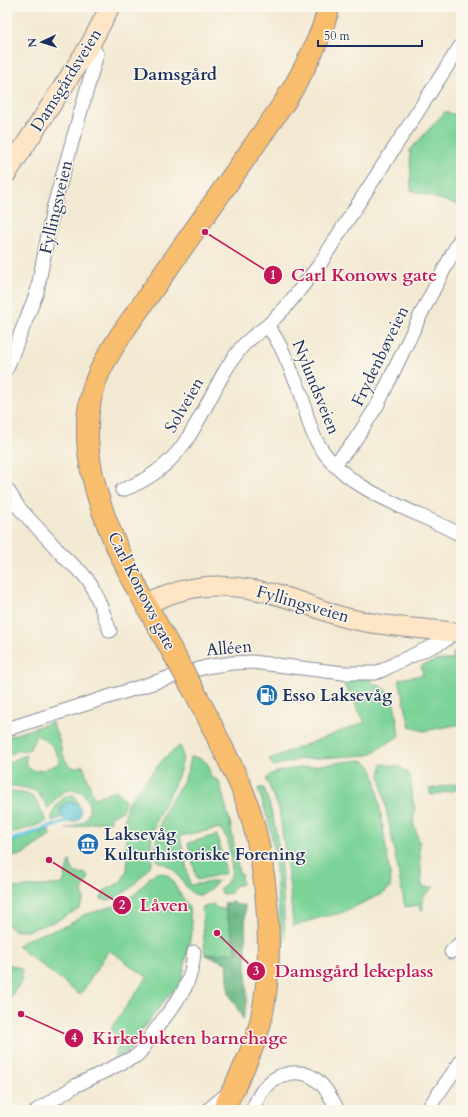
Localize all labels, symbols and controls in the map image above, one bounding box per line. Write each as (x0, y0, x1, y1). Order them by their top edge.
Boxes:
north arrow (22, 22, 62, 62)
scale bar (318, 22, 422, 48)
street label: Damsgårdsveien (25, 24, 107, 136)
text: 50 m (324, 28, 351, 44)
text: N (25, 37, 40, 48)
district label: Damsgård (133, 62, 218, 87)
street label: Fyllingsveien (34, 158, 78, 256)
callout: Carl Konows gate (263, 260, 445, 290)
text: Carl Konows gate (291, 263, 437, 288)
text: 1 (270, 267, 276, 283)
street label: Frydenbøveien (346, 302, 414, 410)
street label: Nylundsveien (287, 336, 346, 438)
street label: Solveien (159, 373, 209, 437)
street label: Carl Konows gate (102, 528, 182, 654)
street label: Fyllingsveien (254, 580, 352, 628)
street label: Alléen (205, 635, 253, 661)
fuel station icon: Esso Laksevåg (254, 682, 280, 708)
place label: Esso Laksevåg (282, 684, 393, 707)
place label: Laksevåg Kulturhistoriske Forening (104, 823, 306, 866)
museum icon: Laksevåg Kulturhistoriske Forening (75, 831, 101, 857)
callout: Låven (112, 890, 197, 920)
text: Låven (140, 893, 189, 918)
text: 2 (119, 897, 125, 913)
callout: Damsgård lekeplass (246, 956, 441, 986)
text: Damsgård lekeplass (275, 959, 433, 984)
text: 3 (253, 963, 259, 979)
callout: Kirkebukten barnehage (64, 1023, 296, 1053)
text: Kirkebukten barnehage (92, 1026, 288, 1051)
text: 4 (71, 1030, 77, 1046)

